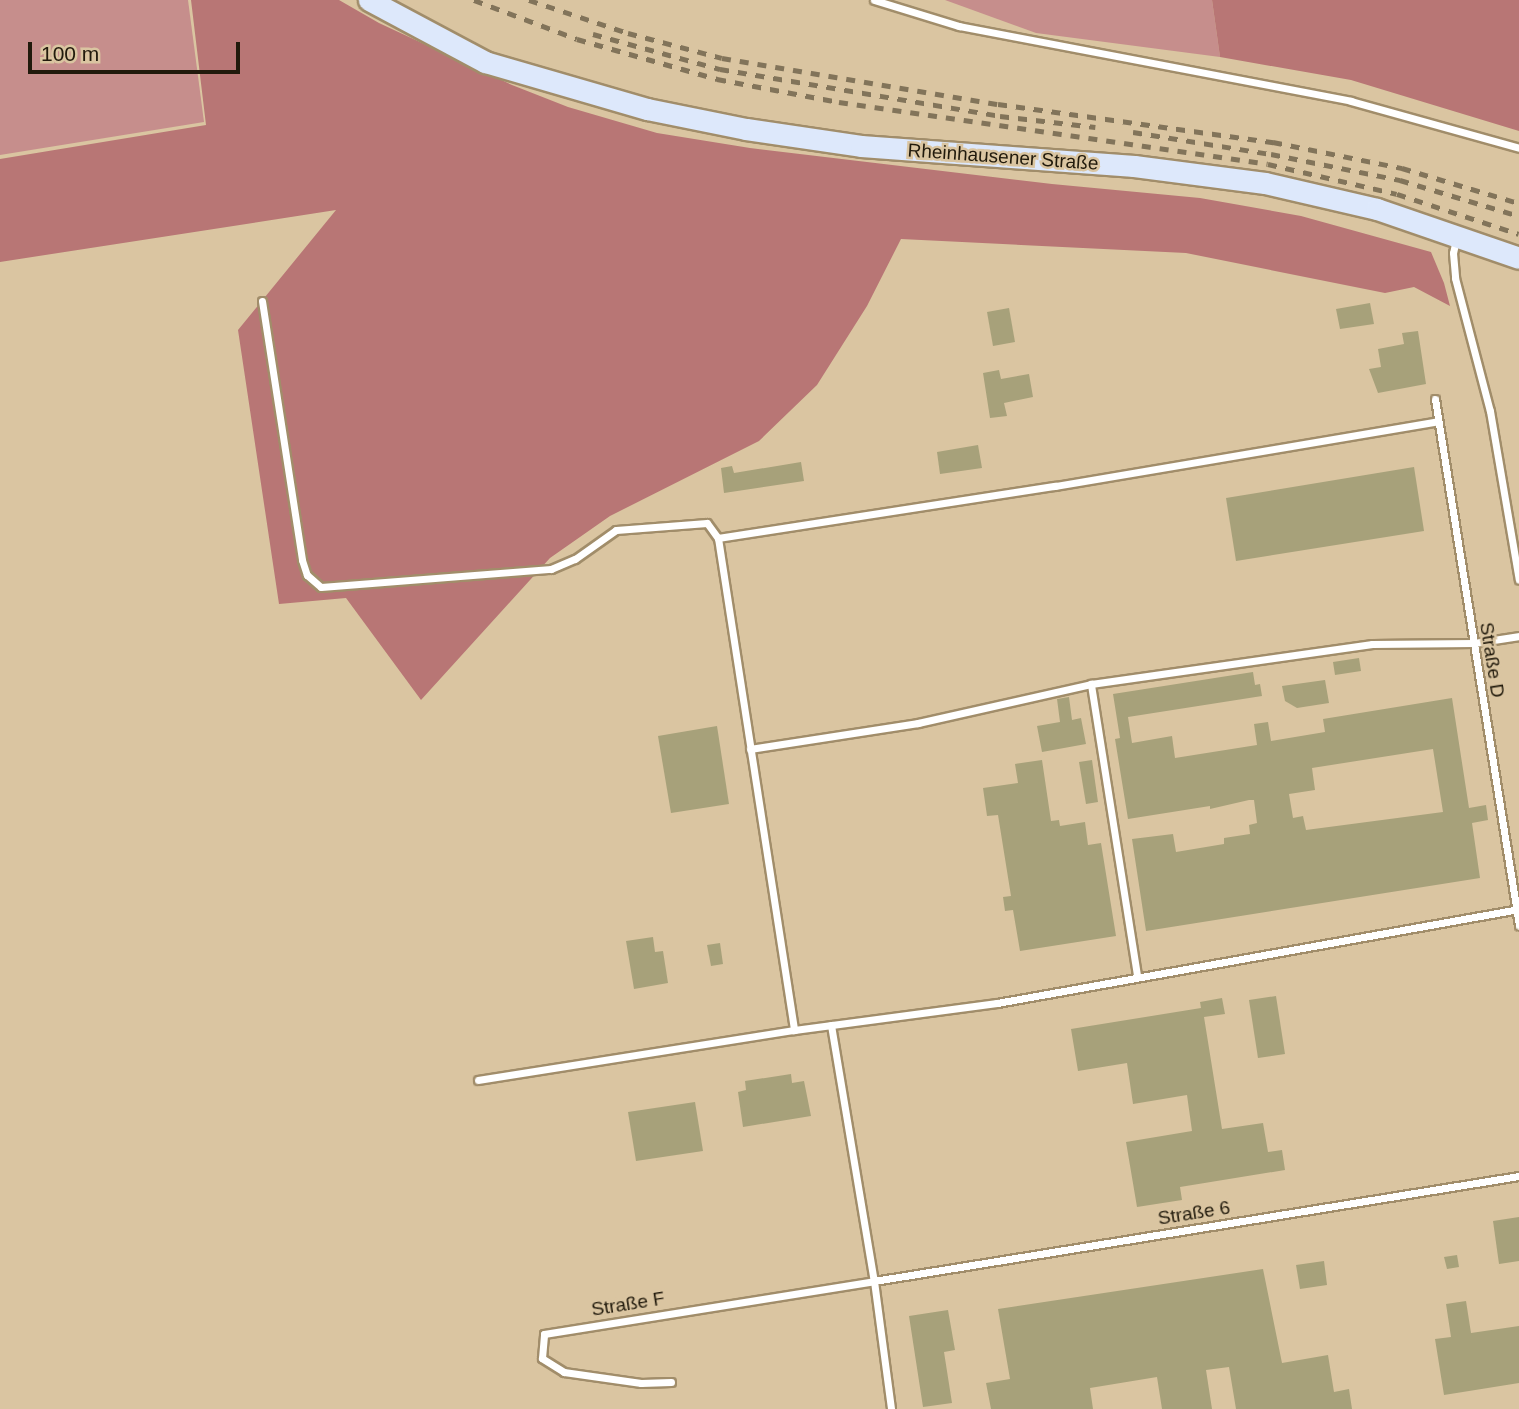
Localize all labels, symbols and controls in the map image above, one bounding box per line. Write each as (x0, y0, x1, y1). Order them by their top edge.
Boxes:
scale bar (32, 28, 243, 72)
text: 100 m (41, 42, 99, 65)
street label: Rheinhausener Straße (907, 139, 1099, 175)
street label: Straße D (1475, 621, 1509, 699)
street label: Straße 6 (1156, 1196, 1232, 1230)
street label: Straße F (590, 1287, 666, 1321)

